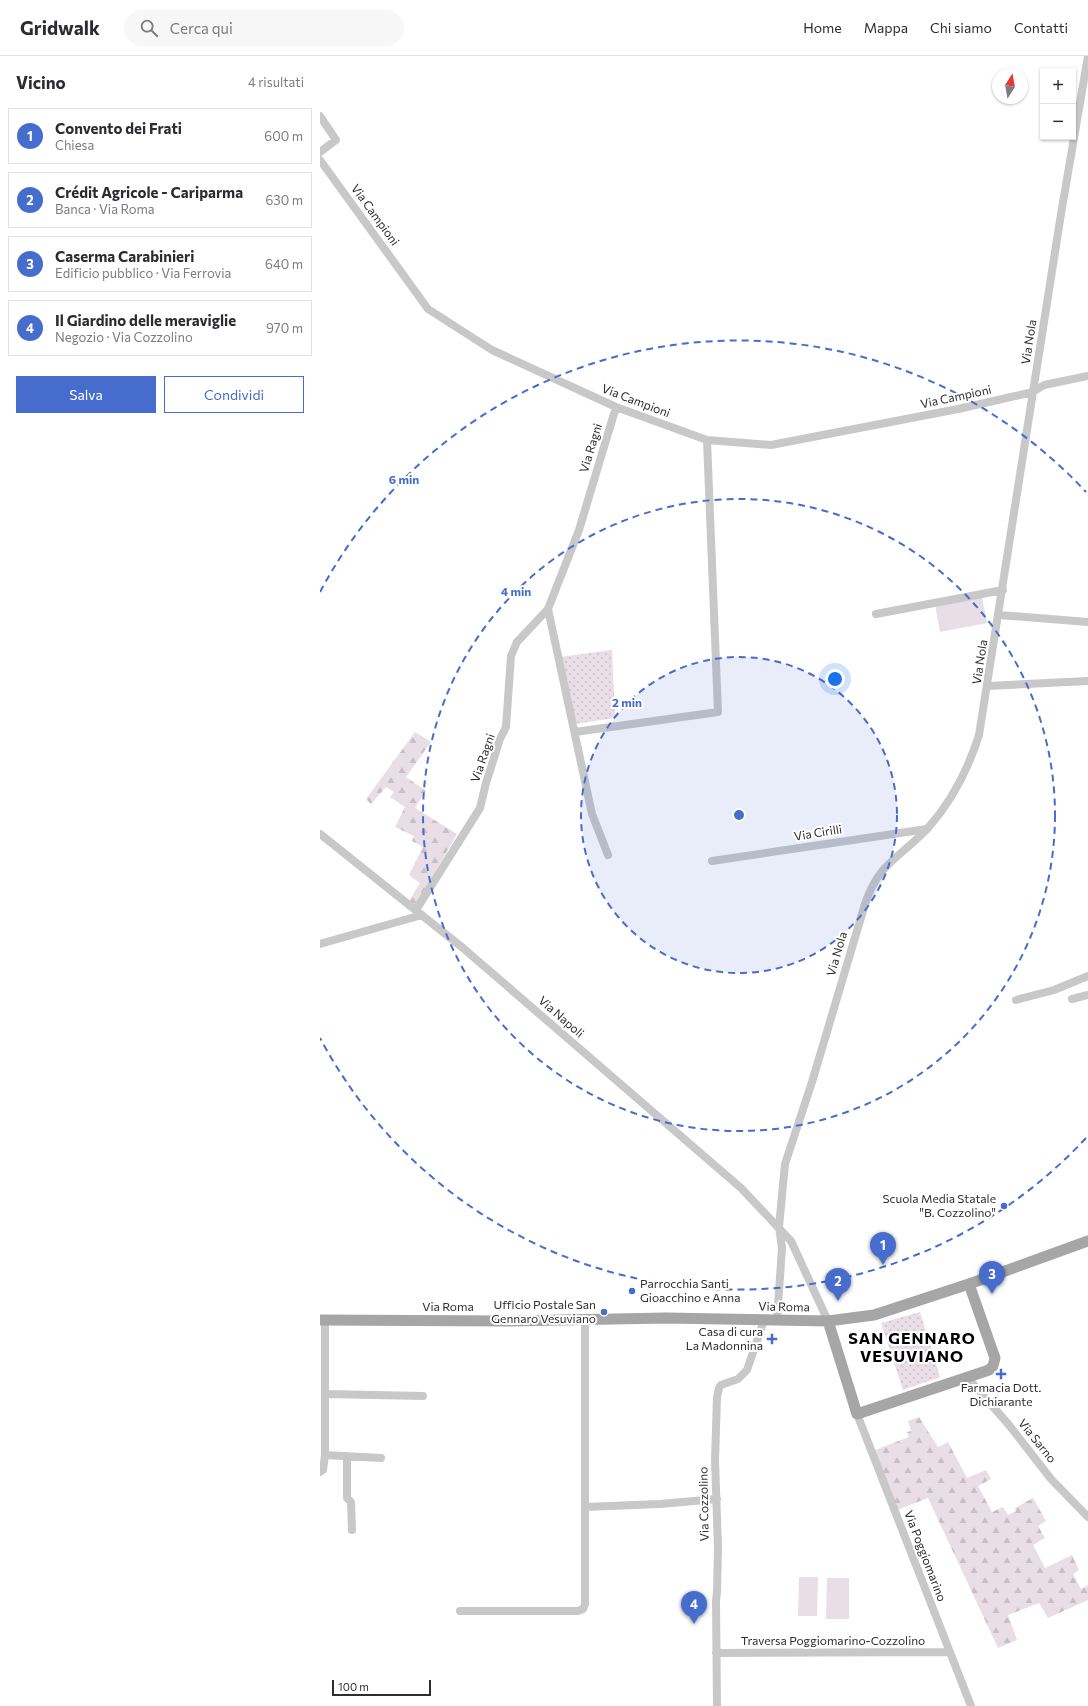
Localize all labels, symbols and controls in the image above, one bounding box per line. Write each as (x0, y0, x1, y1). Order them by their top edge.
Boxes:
search box (124, 10, 404, 46)
text: Gridwalk (20, 16, 100, 39)
icon: search (138, 17, 160, 39)
text: Cerca qui (170, 19, 233, 37)
text: Home (803, 19, 842, 36)
text: Mappa (864, 19, 908, 36)
text: Chi siamo (930, 19, 992, 36)
text: Contatti (1014, 19, 1068, 36)
north arrow (992, 68, 1028, 104)
map controls (1040, 68, 1076, 140)
button: + (1040, 68, 1076, 104)
text: Vicino (16, 72, 66, 93)
text: 4 risultati (248, 74, 304, 90)
button: − (1040, 104, 1076, 140)
text: Convento dei Frati (55, 119, 182, 137)
text: 1 (27, 128, 33, 144)
text: 600 m (264, 128, 303, 144)
text: Chiesa (55, 137, 94, 153)
street label: Via Campioni (349, 181, 403, 248)
text: Crédit Agricole - Cariparma (55, 183, 243, 201)
text: 2 (26, 192, 34, 208)
text: 630 m (265, 192, 303, 208)
text: Banca · Via Roma (55, 201, 155, 217)
text: Caserma Carabinieri (55, 247, 194, 265)
text: 3 (26, 256, 34, 272)
text: 640 m (265, 256, 303, 272)
text: Edificio pubblico · Via Ferrovia (55, 265, 231, 281)
text: Il Giardino delle meraviglie (55, 311, 236, 329)
street label: Via Nola (1018, 318, 1038, 365)
text: 4 (26, 320, 34, 336)
text: 970 m (266, 320, 303, 336)
text: Negozio · Via Cozzolino (55, 329, 193, 345)
button: Salva (16, 376, 156, 413)
button: Condividi (164, 376, 304, 413)
street label: Via Campioni (600, 381, 673, 420)
street label: Via Campioni (919, 382, 993, 410)
street label: Via Ragni (576, 421, 604, 474)
text: 6 min (389, 472, 419, 486)
text: 4 min (501, 584, 531, 598)
street label: Via Nola (969, 638, 989, 685)
your location (825, 669, 845, 689)
text: 2 min (612, 695, 642, 709)
street label: Via Ragni (467, 731, 497, 784)
centre of rings (732, 808, 746, 822)
street label: Via Cirilli (793, 821, 843, 843)
street label: Via Nola (823, 930, 849, 977)
street label: Via Napoli (536, 993, 587, 1040)
place label: Scuola Media Statale "B. Cozzolino" (882, 1191, 996, 1219)
marker: Scuola Media Statale "B. Cozzolino" (999, 1201, 1009, 1211)
pin: 1 (870, 1232, 896, 1265)
pin: 3 (979, 1261, 1005, 1294)
pin: 2 (825, 1268, 851, 1301)
place label: Parrocchia Santi Gioacchino e Anna (640, 1276, 740, 1304)
marker: Parrocchia Santi Gioacchino e Anna (627, 1286, 637, 1296)
place label: Ufficio Postale San Gennaro Vesuviano (491, 1297, 596, 1325)
street label: Via Roma (422, 1299, 474, 1313)
street label: Via Roma (758, 1299, 810, 1313)
marker: Ufficio Postale San Gennaro Vesuviano (599, 1307, 609, 1317)
place label: Casa di cura La Madonnina (686, 1324, 763, 1352)
district label: SAN GENNARO VESUVIANO (848, 1328, 976, 1365)
marker: Casa di cura La Madonnina (766, 1333, 778, 1345)
marker: Farmacia Dott. Dichiarante (996, 1369, 1006, 1379)
place label: Farmacia Dott. Dichiarante (961, 1380, 1041, 1408)
street label: Via Sarno (1016, 1416, 1060, 1465)
street label: Via Cozzolino (695, 1467, 711, 1541)
street label: Via Poggiomarino (902, 1508, 950, 1603)
pin: 4 (681, 1591, 707, 1624)
street label: Traversa Poggiomarino-Cozzolino (741, 1633, 925, 1647)
scale bar (332, 1678, 431, 1697)
text: 100 m (338, 1680, 369, 1693)

